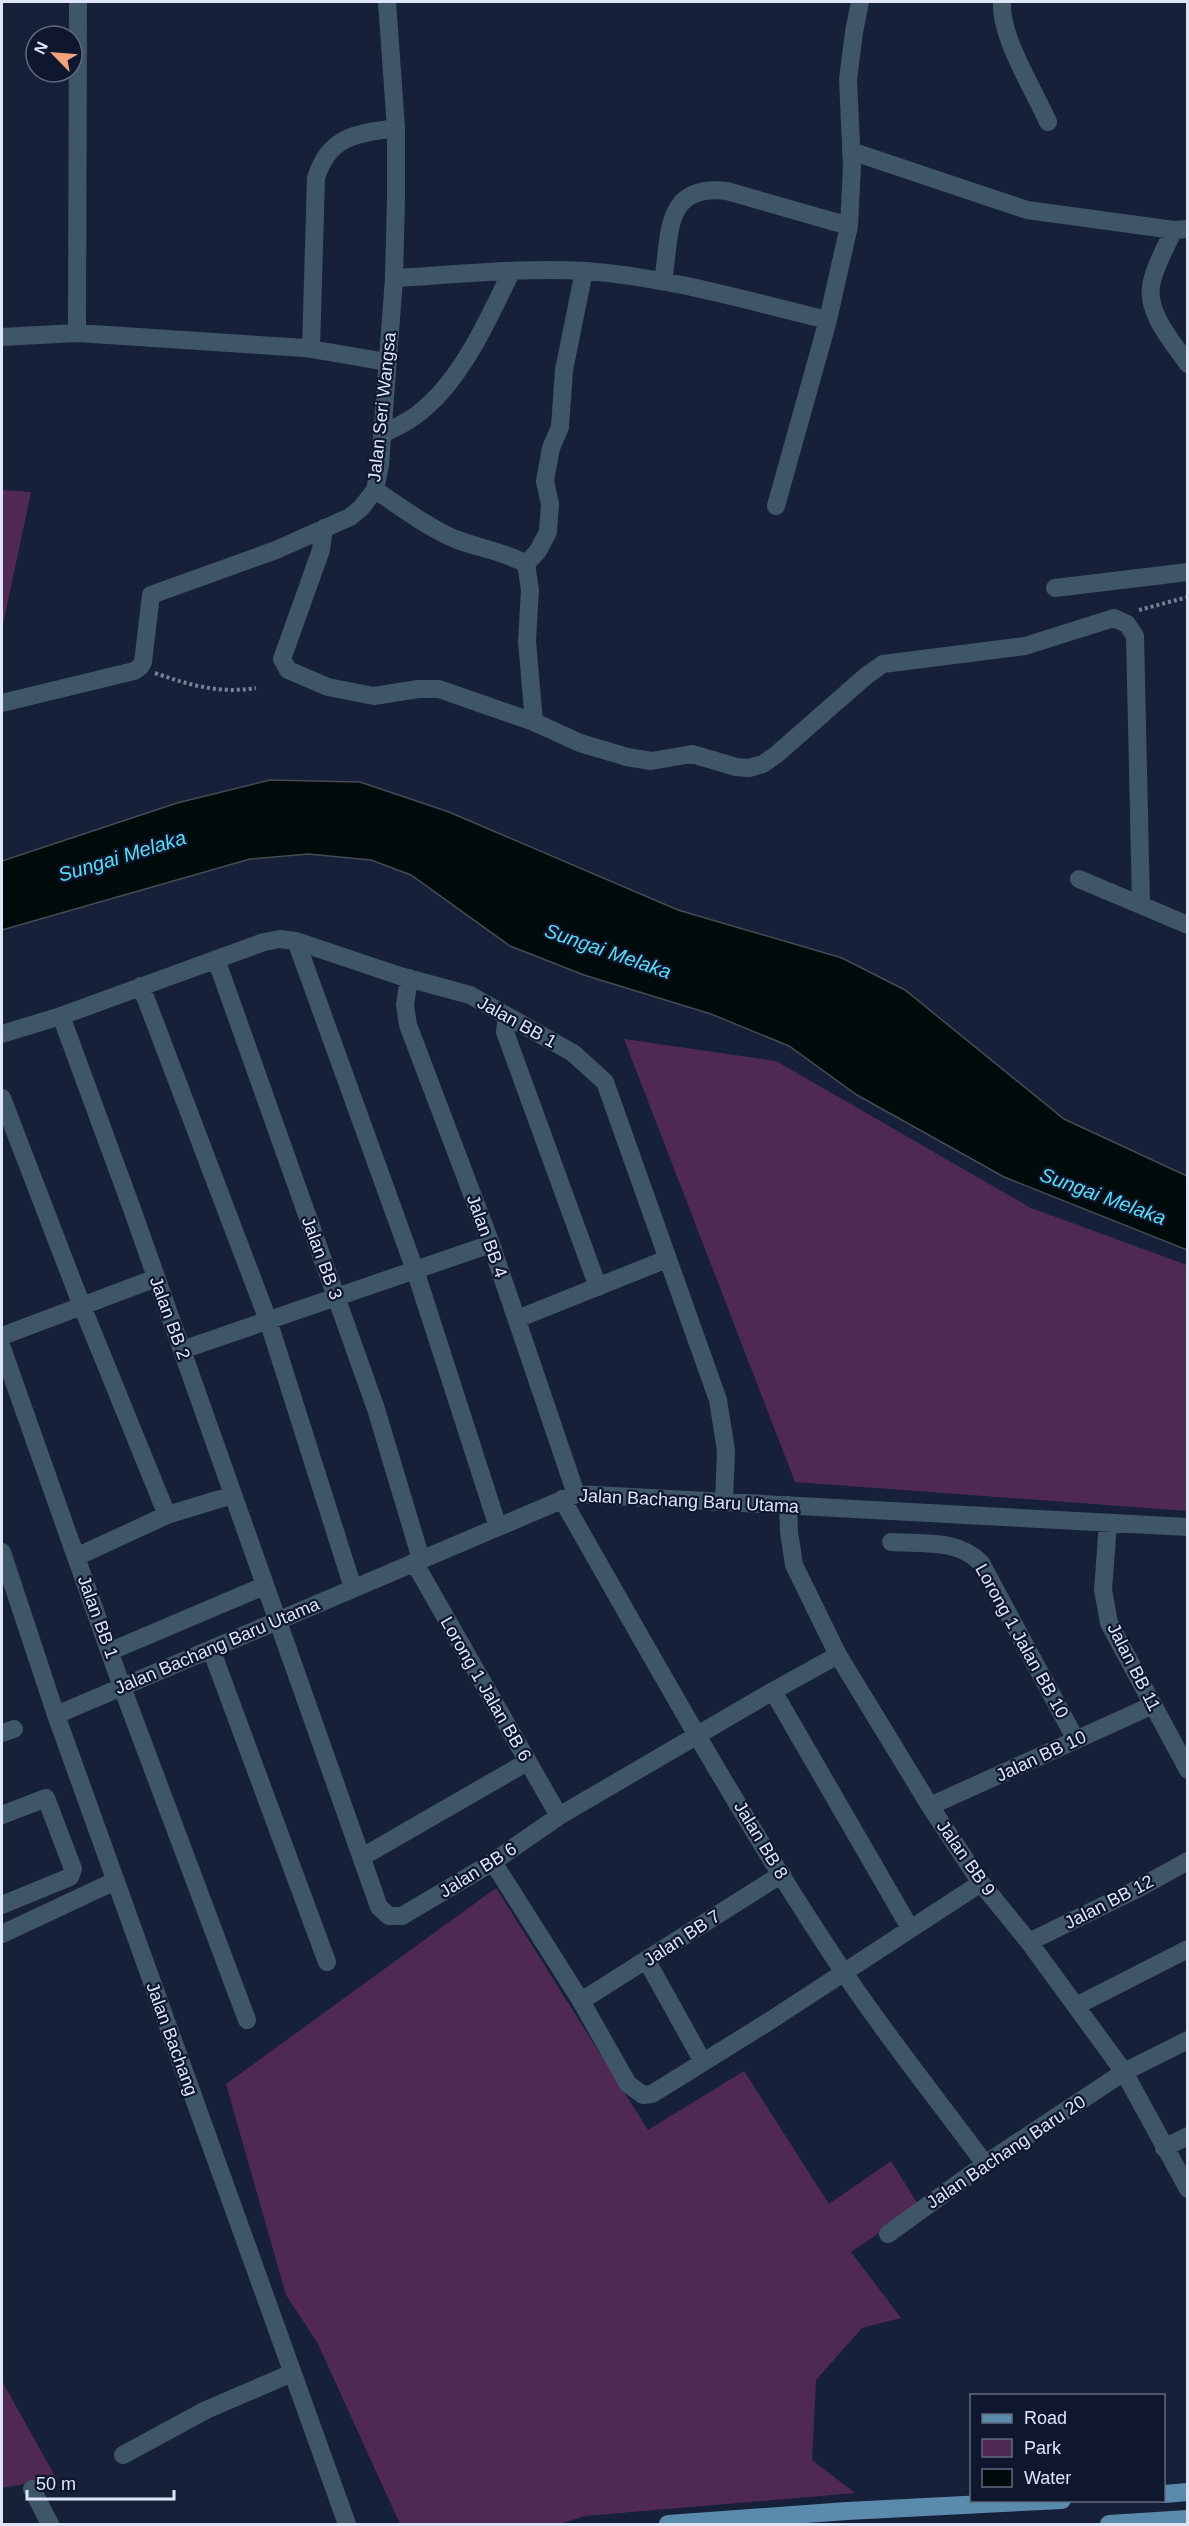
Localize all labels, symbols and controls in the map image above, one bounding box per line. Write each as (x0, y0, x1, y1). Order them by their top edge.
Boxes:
north arrow (24, 24, 84, 84)
text: N (31, 39, 51, 57)
street label: Jalan Seri Wangsa (364, 330, 400, 483)
water label: Sungai Melaka (56, 826, 188, 886)
water label: Sungai Melaka (542, 919, 674, 983)
street label: Jalan BB 1 (474, 992, 560, 1052)
water label: Sungai Melaka (1037, 1163, 1169, 1229)
street label: Jalan BB 4 (463, 1192, 511, 1280)
street label: Jalan BB 3 (298, 1214, 346, 1302)
street label: Jalan BB 2 (146, 1274, 194, 1362)
street label: Jalan Bachang Baru Utama (579, 1485, 800, 1517)
street label: Lorong 1 Jalan BB 10 (971, 1560, 1073, 1722)
street label: Jalan BB 1 (74, 1573, 122, 1661)
street label: Jalan Bachang Baru Utama (112, 1593, 323, 1698)
street label: Lorong 1 Jalan BB 6 (437, 1613, 535, 1765)
street label: Jalan BB 11 (1103, 1620, 1165, 1714)
street label: Jalan BB 10 (993, 1726, 1089, 1786)
street label: Jalan BB 8 (730, 1798, 792, 1882)
street label: Jalan BB 9 (933, 1817, 999, 1899)
street label: Jalan BB 6 (436, 1838, 520, 1902)
street label: Jalan BB 12 (1061, 1871, 1157, 1933)
street label: Jalan BB 7 (640, 1906, 724, 1970)
street label: Jalan Bachang (142, 1980, 202, 2098)
street label: Jalan Bachang Baru 20 (923, 2091, 1089, 2213)
legend (970, 2394, 1165, 2502)
text: Road (1024, 2408, 1067, 2428)
text: Park (1024, 2438, 1062, 2458)
scale bar (27, 2463, 174, 2501)
text: Water (1024, 2468, 1071, 2488)
text: 50 m (36, 2474, 76, 2494)

